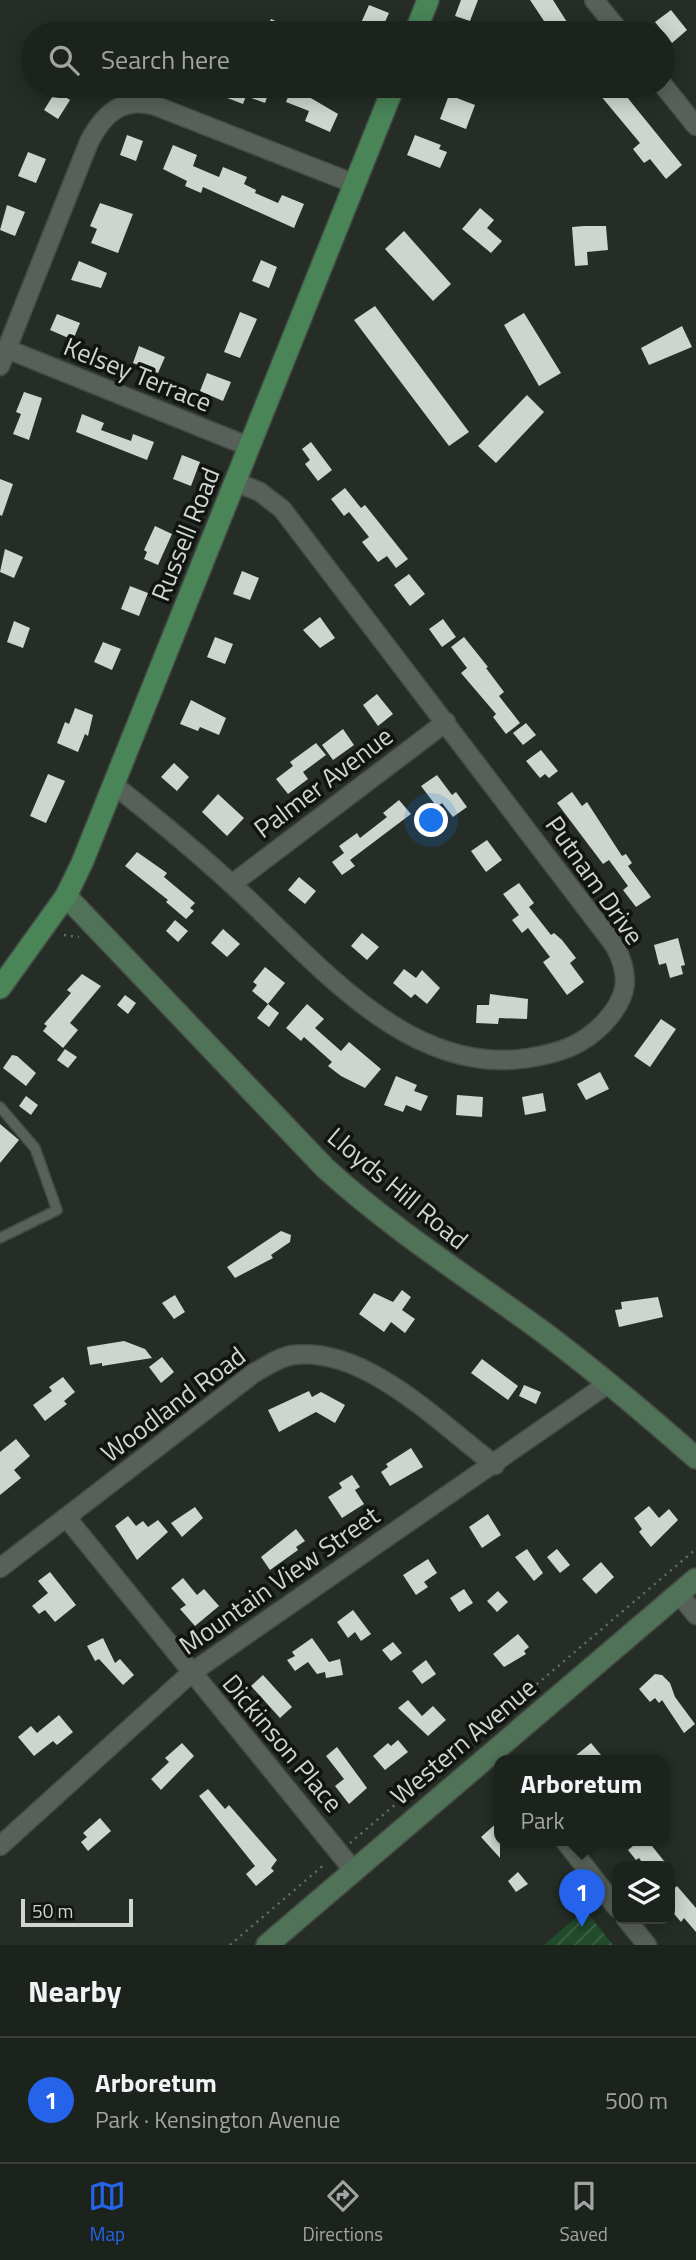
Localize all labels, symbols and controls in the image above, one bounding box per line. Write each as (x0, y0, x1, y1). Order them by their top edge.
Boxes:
search box (21, 21, 675, 98)
text: Search here (101, 40, 230, 79)
icon: search (45, 41, 83, 79)
street label: Kelsey Terrace (58, 327, 218, 421)
street label: Russell Road (140, 461, 230, 607)
street label: Palmer Avenue (245, 717, 401, 847)
your location (414, 803, 448, 837)
street label: Putnam Drive (536, 808, 654, 952)
street label: Lloyds Hill Road (319, 1117, 477, 1259)
street label: Woodland Road (92, 1337, 254, 1471)
street label: Mountain View Street (171, 1496, 387, 1664)
street label: Dickinson Place (213, 1665, 353, 1821)
street label: Western Avenue (382, 1668, 544, 1814)
popup (494, 1755, 669, 1846)
text: Arboretum (521, 1764, 642, 1803)
text: Park (521, 1803, 565, 1838)
map controls (612, 1861, 675, 1924)
button: layers (612, 1861, 675, 1924)
pin: 1 (559, 1869, 605, 1927)
scale bar (21, 1896, 133, 1928)
text: 50 m (32, 1896, 73, 1925)
text: Nearby (28, 1968, 121, 2014)
text: Arboretum (95, 2063, 217, 2102)
text: 1 (45, 2083, 57, 2118)
text: 500 m (605, 2083, 668, 2118)
text: Park · Kensington Avenue (95, 2102, 340, 2137)
tab: Map (88, 2177, 126, 2248)
tab: Directions (303, 2177, 383, 2248)
tab: Saved (559, 2177, 608, 2248)

